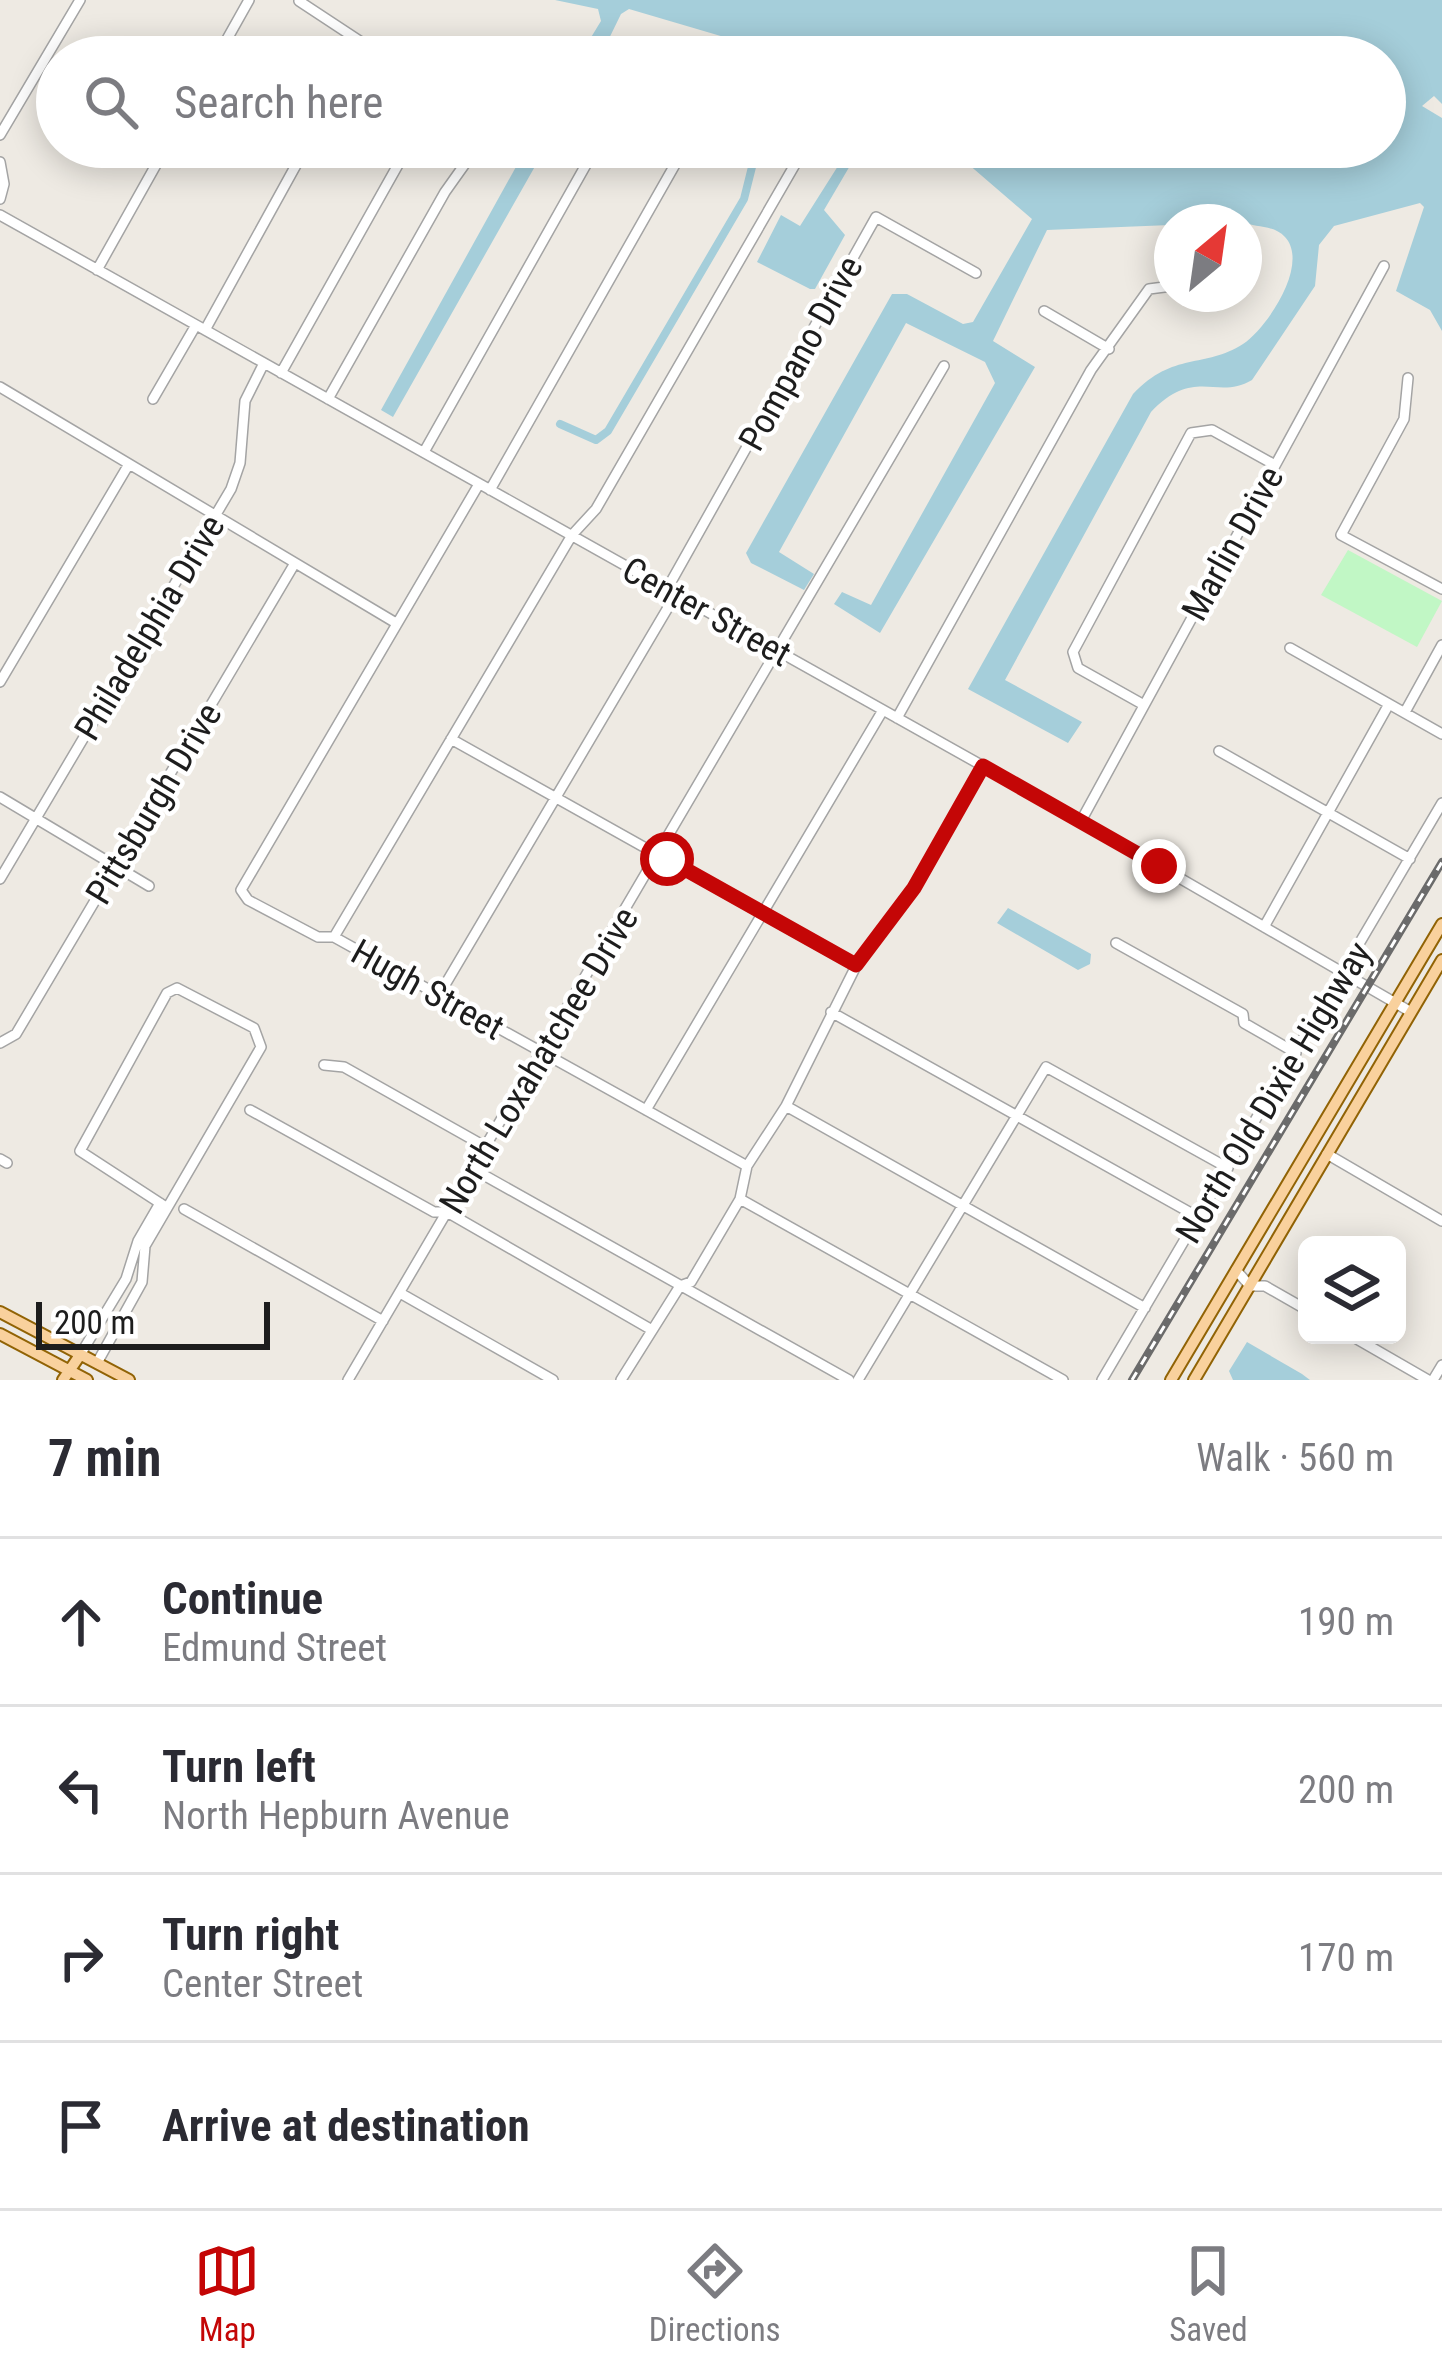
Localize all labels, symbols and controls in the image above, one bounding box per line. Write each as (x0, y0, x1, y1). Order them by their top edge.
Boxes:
search box (36, 36, 1406, 168)
icon: search (78, 69, 144, 135)
text: Search here (174, 76, 383, 129)
north arrow (1154, 204, 1262, 312)
street label: Pompano Drive (730, 249, 871, 458)
street label: Marlin Drive (1173, 459, 1292, 628)
street label: Philadelphia Drive (66, 507, 233, 748)
street label: Center Street (615, 548, 798, 675)
street label: Pittsburgh Drive (77, 695, 230, 912)
route start (640, 832, 694, 886)
route end (1132, 839, 1186, 893)
street label: North Loxahatchee Drive (431, 900, 647, 1221)
street label: Hugh Street (344, 931, 511, 1049)
street label: North Old Dixie Highway (1167, 934, 1380, 1251)
map controls (1298, 1236, 1406, 1344)
button: layers (1298, 1236, 1406, 1344)
scale bar (36, 1296, 270, 1349)
text: 200 m (54, 1303, 135, 1342)
text: 7 min (48, 1429, 161, 1488)
text: Walk · 560 m (1196, 1435, 1394, 1481)
text: Continue (162, 1572, 323, 1625)
icon: ahead (48, 1589, 114, 1655)
text: 190 m (1298, 1599, 1394, 1645)
text: Edmund Street (162, 1625, 387, 1671)
text: Turn left (162, 1740, 316, 1793)
icon: left (48, 1757, 114, 1823)
text: 200 m (1298, 1767, 1394, 1813)
text: North Hepburn Avenue (162, 1793, 510, 1839)
text: Turn right (162, 1908, 339, 1961)
icon: right (48, 1925, 114, 1991)
text: 170 m (1298, 1935, 1394, 1981)
text: Center Street (162, 1961, 363, 2007)
icon: arrive (48, 2093, 114, 2159)
text: Arrive at destination (162, 2099, 530, 2152)
tab: Map (194, 2238, 260, 2349)
tab: Directions (649, 2238, 781, 2349)
tab: Saved (1169, 2238, 1248, 2349)

